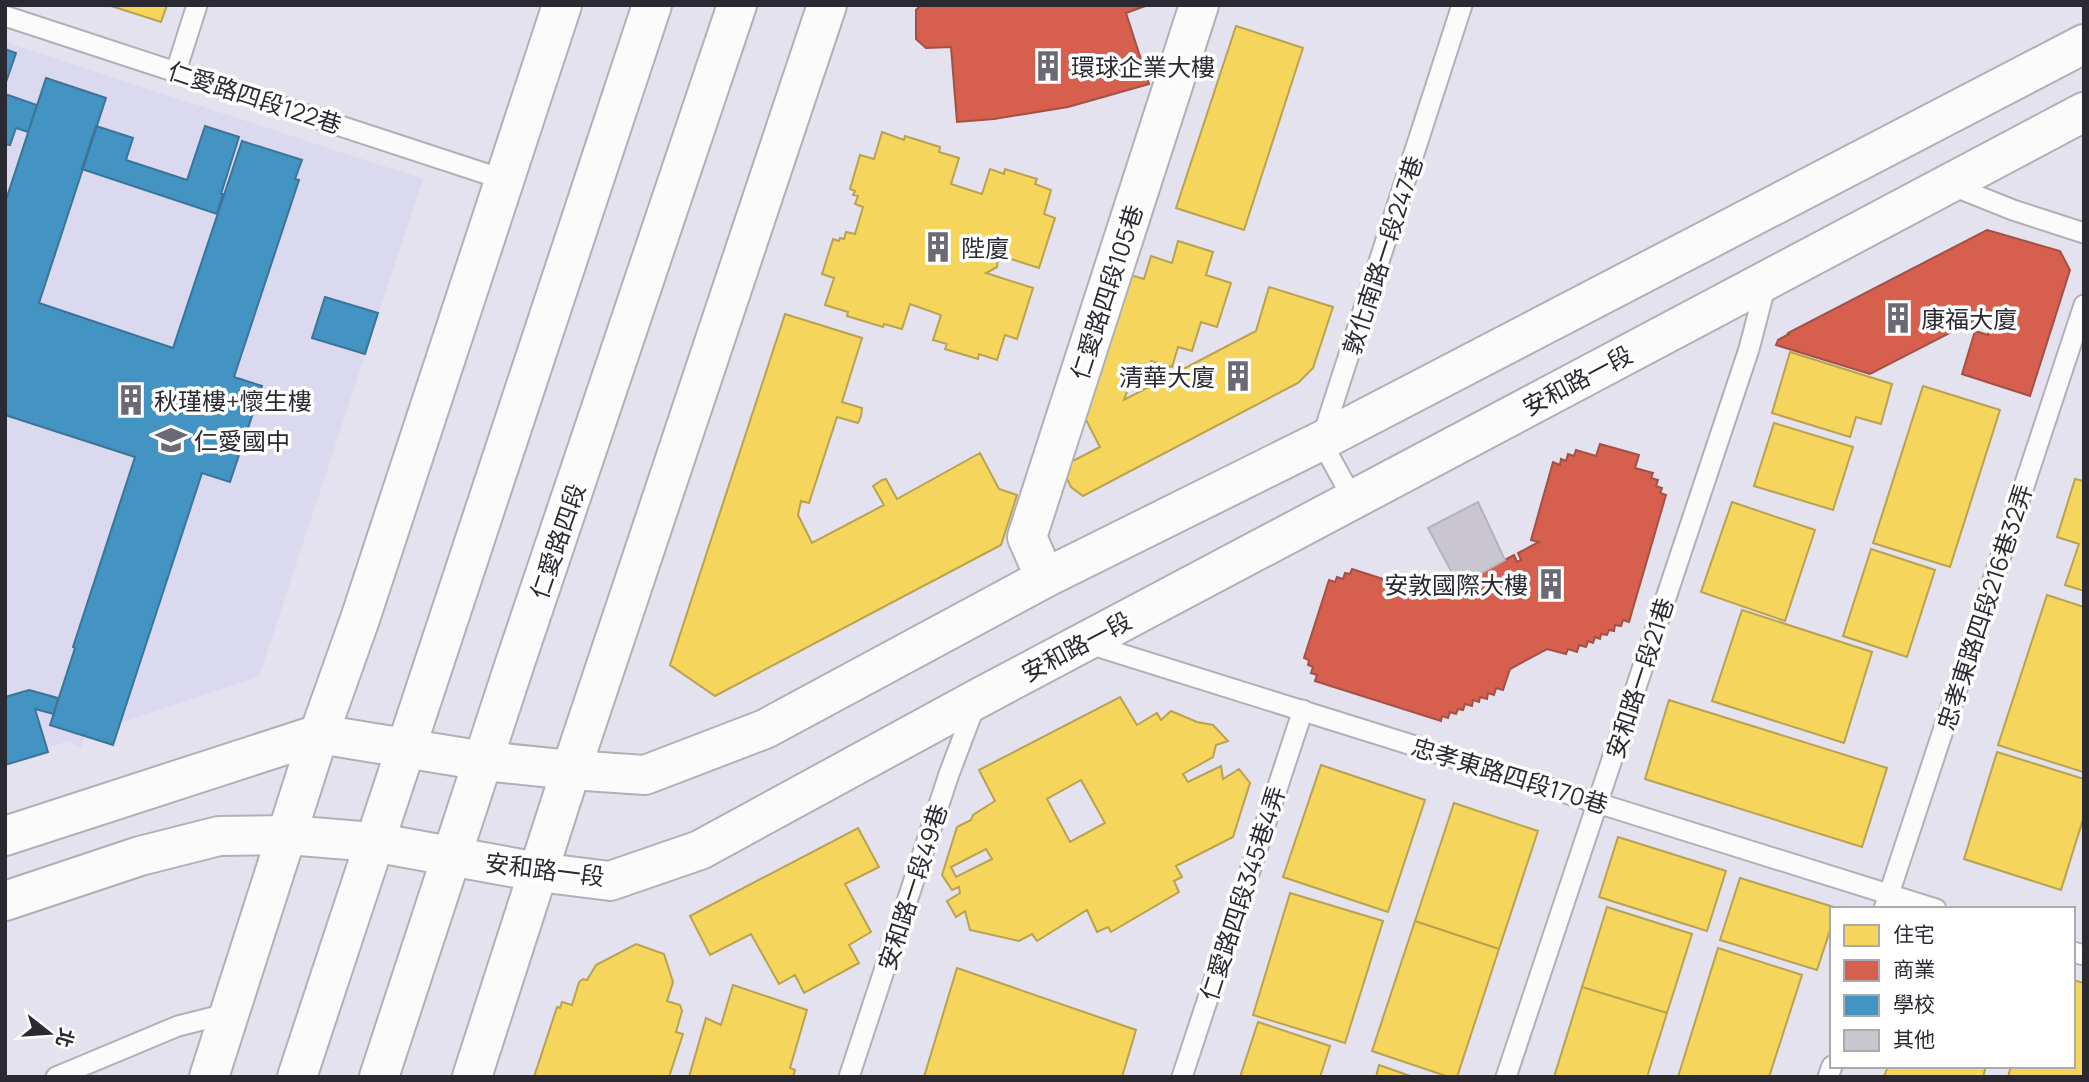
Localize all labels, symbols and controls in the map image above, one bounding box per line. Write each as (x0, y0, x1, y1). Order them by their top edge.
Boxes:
building icon: 環球企業大樓 (1031, 49, 1065, 83)
place label: 環球企業大樓 (1071, 50, 1215, 83)
street label: 仁愛路四段122巷 (164, 53, 346, 141)
street label: 敦化南路一段247巷 (1334, 151, 1430, 359)
street label: 仁愛路四段105巷 (1062, 200, 1150, 384)
building icon: 陛廈 (921, 230, 955, 264)
place label: 陛廈 (961, 231, 1009, 264)
building icon: 康福大廈 (1881, 301, 1915, 335)
place label: 康福大廈 (1921, 302, 2017, 335)
street label: 安和路一段 (1516, 337, 1638, 423)
building icon: 清華大廈 (1221, 359, 1255, 393)
place label: 清華大廈 (1119, 360, 1215, 393)
building icon: 秋瑾樓+懷生樓 (114, 383, 148, 417)
place label: 秋瑾樓+懷生樓 (154, 384, 312, 417)
school or university icon: 仁愛國中 (154, 423, 188, 457)
place label: 仁愛國中 (194, 424, 290, 457)
street label: 仁愛路四段 (522, 479, 592, 603)
street label: 忠孝東路四段216巷32弄 (1929, 480, 2039, 734)
building icon: 安敦國際大樓 (1534, 567, 1568, 601)
place label: 安敦國際大樓 (1384, 568, 1528, 601)
street label: 安和路一段21巷 (1597, 593, 1681, 763)
street label: 安和路一段 (1015, 603, 1137, 689)
street label: 忠孝東路四段170巷 (1408, 729, 1612, 821)
street label: 仁愛路四段345巷4弄 (1192, 782, 1292, 1004)
street label: 安和路一段49巷 (870, 800, 954, 974)
street label: 安和路一段 (483, 845, 607, 893)
legend (1830, 907, 2075, 1068)
text: 住宅 (1893, 920, 1935, 948)
text: 商業 (1893, 955, 1935, 983)
text: 學校 (1893, 990, 1935, 1018)
north arrow (14, 998, 84, 1068)
text: 北 (50, 1025, 80, 1051)
text: 其他 (1893, 1025, 1935, 1053)

